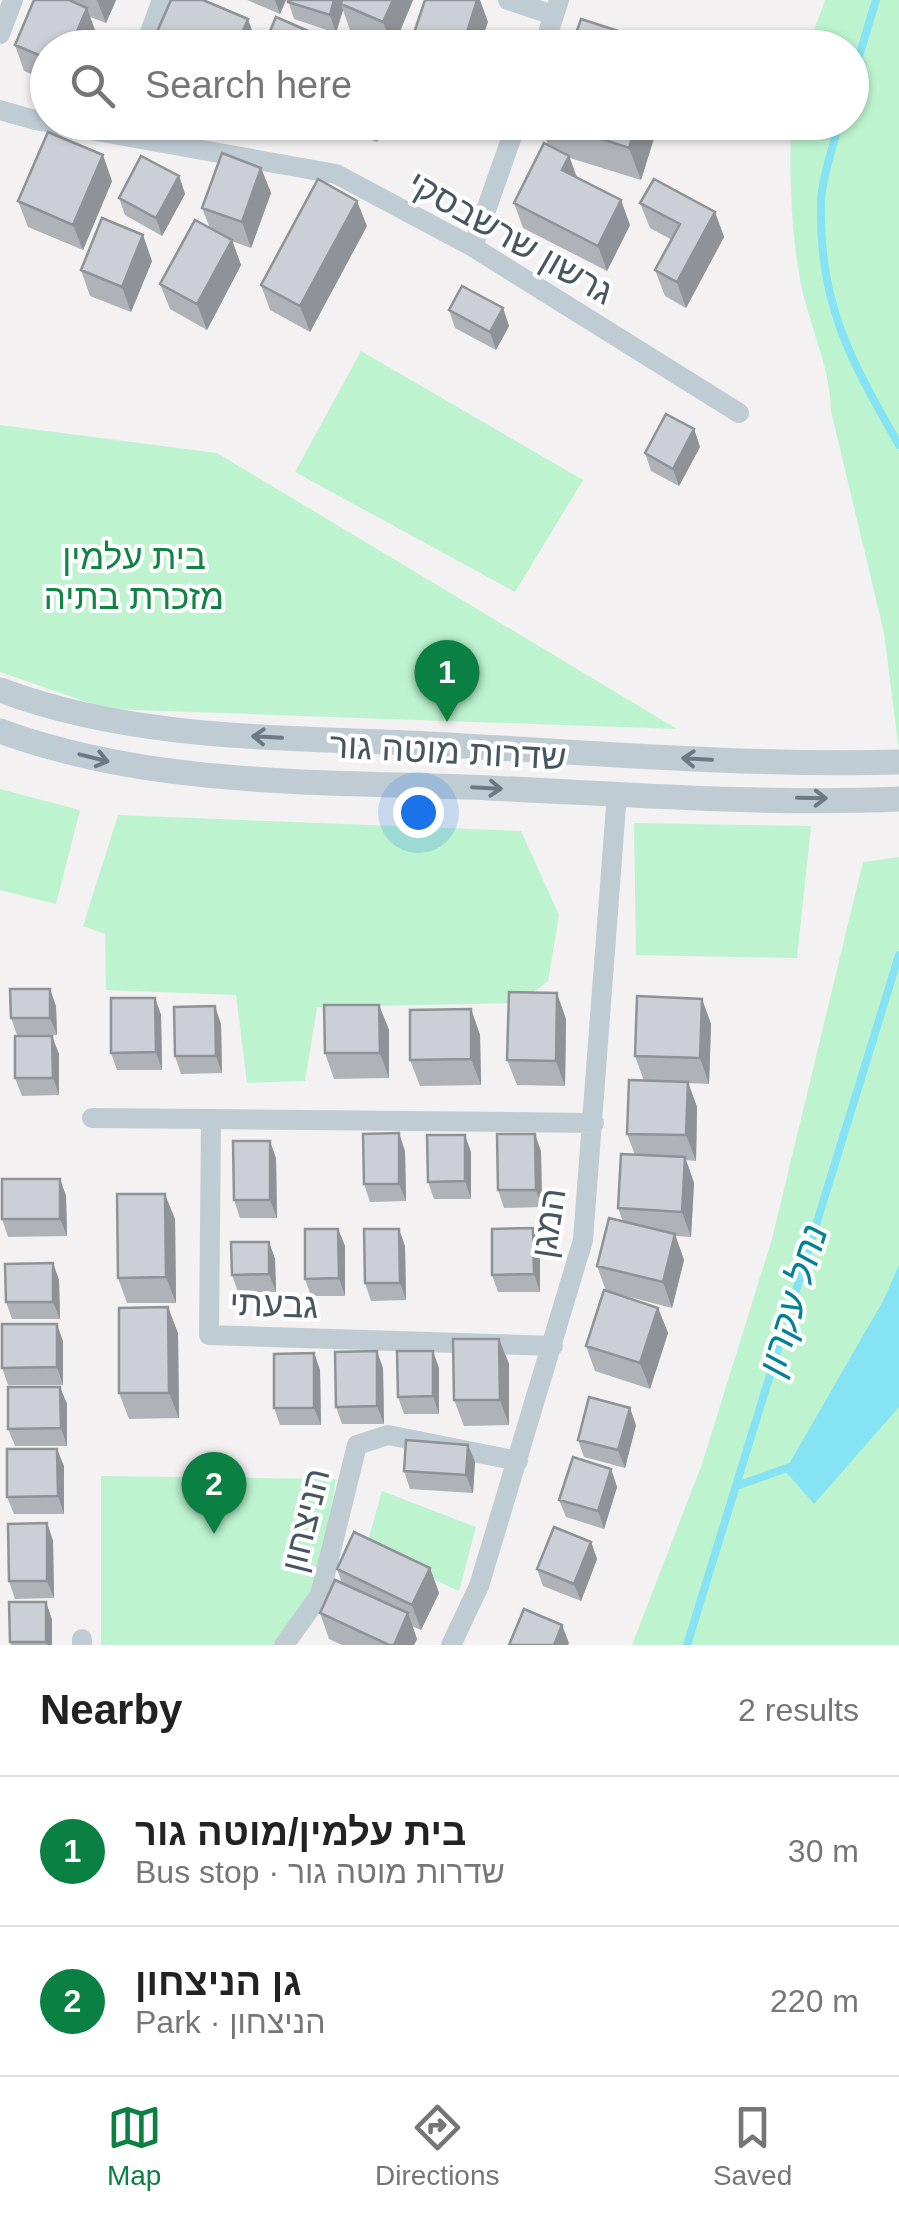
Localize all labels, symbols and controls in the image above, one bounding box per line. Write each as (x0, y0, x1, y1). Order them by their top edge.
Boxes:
search box (30, 30, 869, 140)
icon: search (65, 58, 120, 113)
text: Search here (145, 64, 352, 106)
street label: גרשון שרשבסקי (401, 163, 621, 311)
park label: בית עלמין מזכרת בתיה (44, 537, 224, 616)
pin: 1 (414, 640, 480, 722)
street label: שדרות מוטה גור (329, 725, 567, 777)
one-way arrow (252, 727, 284, 746)
one-way arrow (77, 749, 109, 768)
one-way arrow (681, 749, 713, 768)
one-way arrow (470, 778, 502, 797)
your location (393, 787, 444, 838)
one-way arrow (795, 788, 827, 807)
street label: המגן (523, 1185, 573, 1261)
water label: נחל עקרון (750, 1220, 836, 1381)
street label: גבעתי (229, 1283, 319, 1325)
pin: 2 (182, 1452, 246, 1534)
street label: הניצחון (273, 1464, 337, 1576)
text: Nearby (40, 1686, 182, 1733)
text: 2 results (738, 1692, 859, 1728)
text: בית עלמין/מוטה גור (135, 1811, 466, 1853)
text: 1 (64, 1833, 81, 1869)
text: 30 m (788, 1833, 859, 1869)
text: Bus stop · שדרות מוטה גור (135, 1854, 505, 1890)
text: גן הניצחון (135, 1961, 301, 2003)
text: 2 (64, 1983, 81, 2019)
text: 220 m (770, 1983, 859, 2019)
text: Park · הניצחון (135, 2004, 325, 2040)
tab: Map (107, 2100, 162, 2192)
tab: Directions (375, 2100, 500, 2192)
tab: Saved (713, 2100, 792, 2192)

